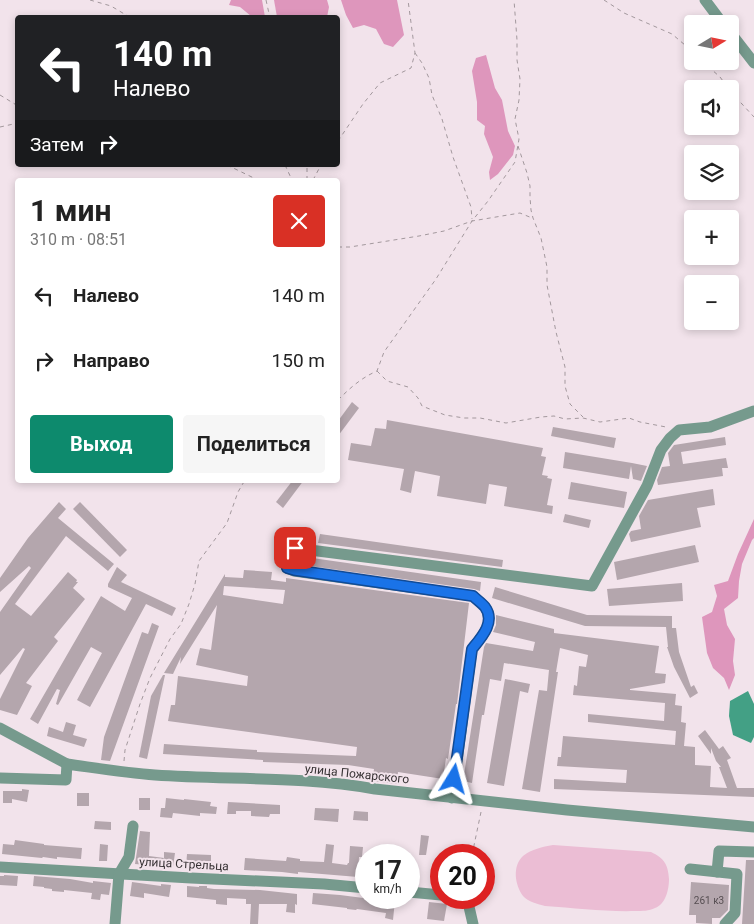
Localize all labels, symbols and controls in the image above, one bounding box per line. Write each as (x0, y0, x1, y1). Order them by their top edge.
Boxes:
north arrow (684, 15, 739, 70)
map controls (684, 15, 739, 330)
text: 140 m (113, 34, 212, 75)
icon: left (30, 35, 95, 100)
text: Налево (113, 76, 190, 101)
button: sound (684, 80, 739, 135)
icon: right (94, 130, 122, 158)
text: Затем (30, 133, 84, 156)
button: layers (684, 145, 739, 200)
text: 1 мин (30, 193, 111, 228)
button: close (273, 195, 325, 247)
button: + (684, 210, 739, 265)
text: 310 m · 08:51 (30, 230, 127, 249)
button: − (684, 275, 739, 330)
icon: left (30, 282, 58, 310)
text: Налево (73, 284, 139, 307)
text: 140 m (272, 284, 325, 307)
icon: right (30, 347, 58, 375)
text: Направо (73, 349, 150, 372)
text: 150 m (272, 349, 325, 372)
button: Выход (30, 415, 173, 473)
button: Поделиться (183, 415, 325, 473)
pin (274, 527, 316, 569)
icon: arrive (281, 534, 309, 562)
position arrow (427, 752, 479, 804)
street label: улица Пожарского (304, 762, 410, 786)
speed limit sign: 20 (430, 844, 495, 909)
street label: улица Стрельца (139, 855, 229, 873)
text: 17 (373, 856, 402, 885)
text: km/h (373, 882, 402, 896)
house number: 261 к3 (694, 895, 724, 906)

